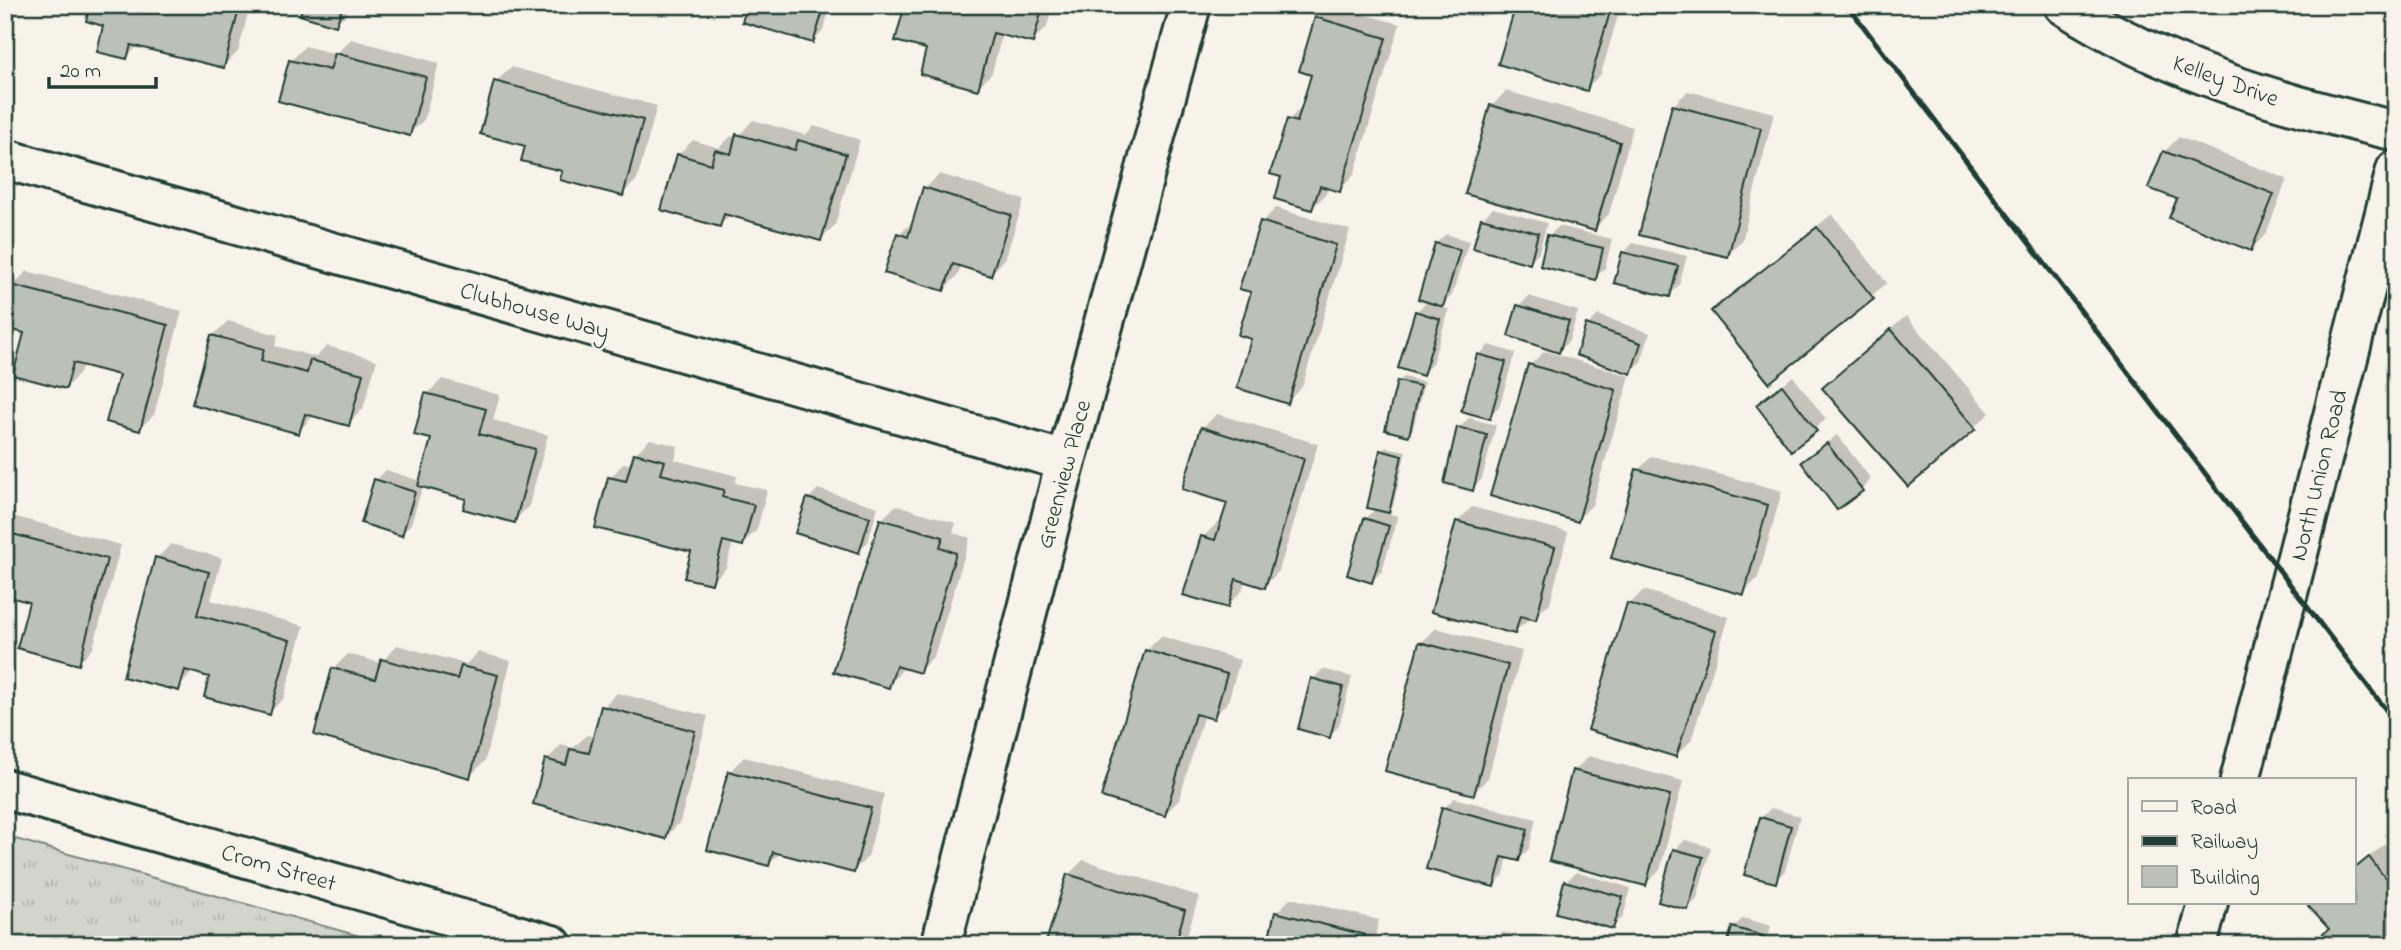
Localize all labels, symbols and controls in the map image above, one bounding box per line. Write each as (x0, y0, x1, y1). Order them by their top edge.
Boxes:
scale bar (49, 46, 156, 90)
street label: Kelley Drive (2167, 47, 2283, 119)
text: 20 m (60, 57, 101, 87)
street label: Clubhouse Way (455, 274, 613, 351)
street label: North Union Road (2282, 386, 2359, 565)
street label: Greenview Place (1029, 396, 1102, 553)
legend (2128, 778, 2356, 904)
text: Road (2191, 794, 2237, 824)
text: Railway (2191, 828, 2258, 860)
street label: Crom Street (217, 836, 340, 903)
text: Building (2190, 864, 2260, 896)

